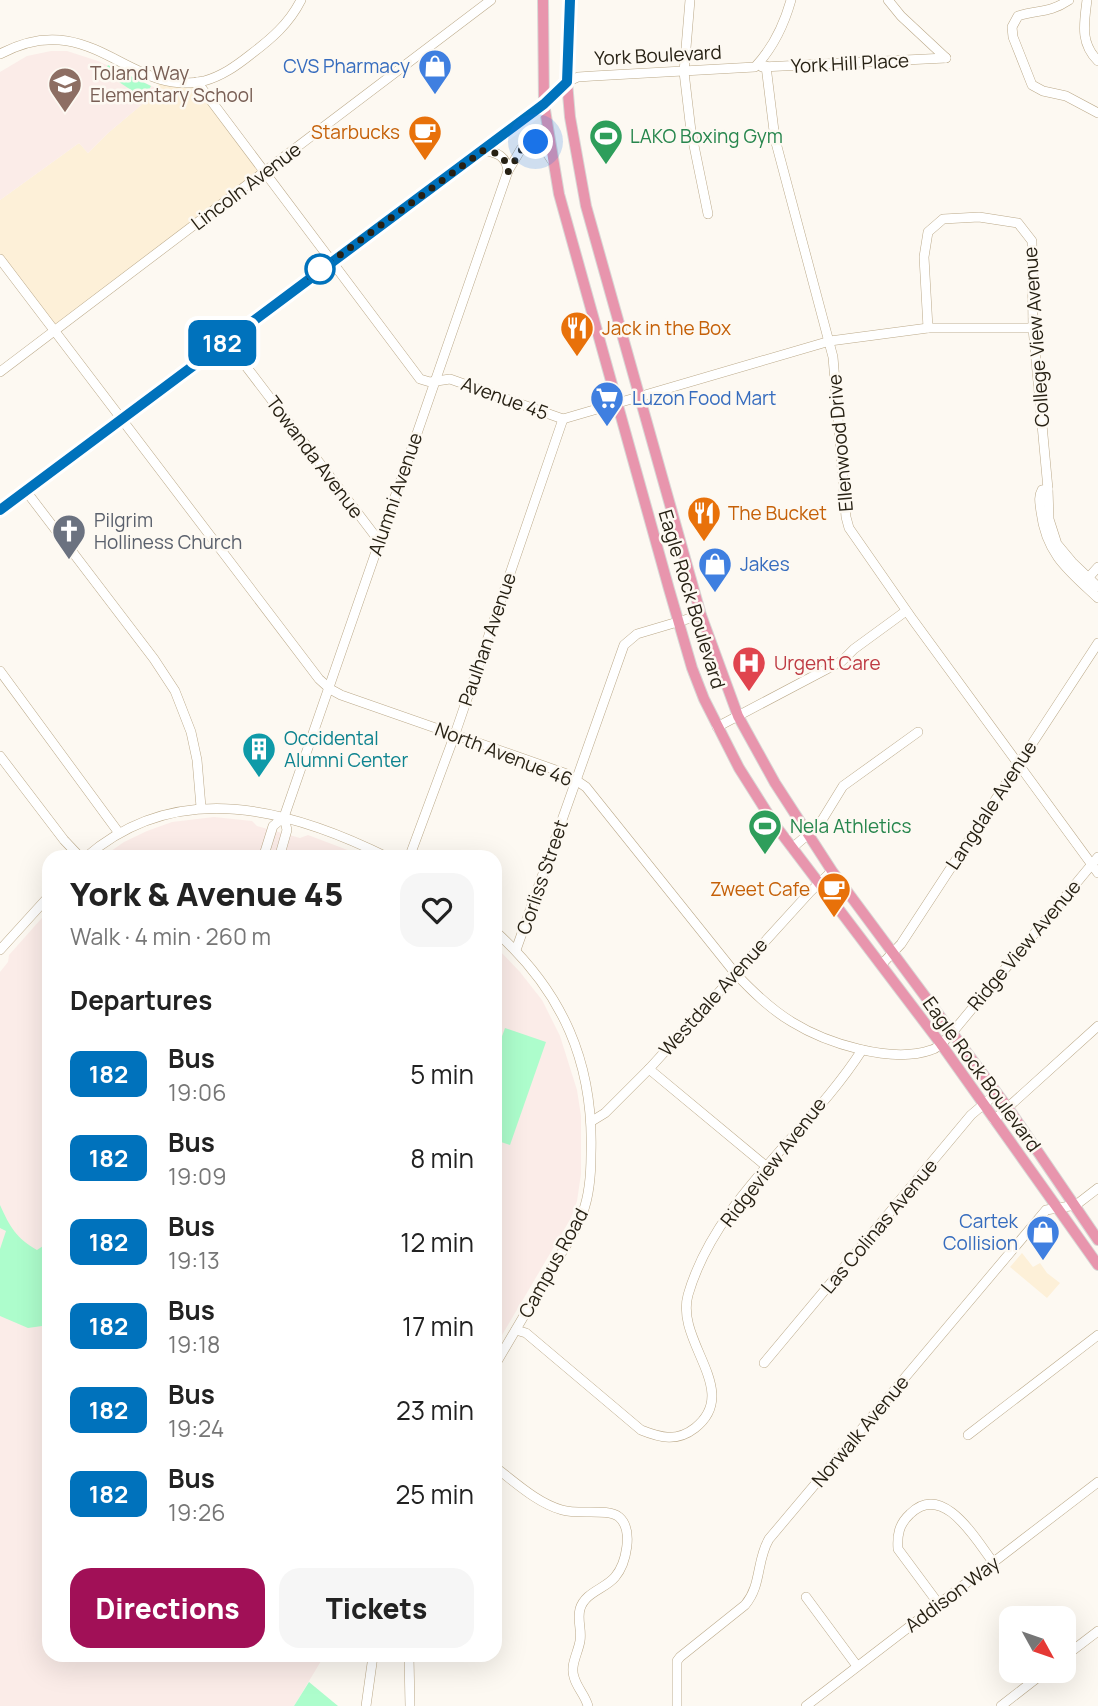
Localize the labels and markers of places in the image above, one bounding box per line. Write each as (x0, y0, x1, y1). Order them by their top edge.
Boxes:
shop icon: CVS Pharmacy (416, 47, 454, 96)
place label: CVS Pharmacy (283, 53, 410, 79)
place label: Toland Way Elementary School (90, 60, 253, 108)
school or university icon: Toland Way Elementary School (46, 65, 84, 114)
cafe icon: Starbucks (406, 113, 444, 162)
sports icon: LAKO Boxing Gym (587, 117, 625, 166)
place label: Starbucks (311, 119, 400, 145)
place label: LAKO Boxing Gym (630, 123, 783, 149)
unlabelled marker (305, 254, 335, 284)
restaurant icon: Jack in the Box (558, 309, 596, 358)
place label: Jack in the Box (602, 315, 731, 341)
supermarket icon: Luzon Food Mart (588, 379, 626, 428)
place label: Luzon Food Mart (632, 385, 776, 411)
restaurant icon: The Bucket (685, 494, 723, 543)
place label: The Bucket (728, 500, 827, 526)
place label: Pilgrim Holliness Church (94, 507, 242, 555)
church icon: Pilgrim Holliness Church (50, 512, 88, 561)
shop icon: Jakes (696, 545, 734, 594)
place label: Jakes (740, 551, 790, 577)
hospital icon: Urgent Care (730, 644, 768, 693)
place label: Urgent Care (774, 650, 881, 676)
place label: Occidental Alumni Center (284, 725, 408, 773)
building icon: Occidental Alumni Center (240, 730, 278, 779)
sports icon: Nela Athletics (746, 807, 784, 856)
place label: Nela Athletics (790, 813, 912, 839)
cafe icon: Zweet Cafe (815, 870, 853, 919)
place label: Zweet Cafe (710, 876, 810, 902)
place label: Cartek Collision (943, 1208, 1019, 1256)
shop icon: Cartek Collision (1024, 1213, 1062, 1262)

